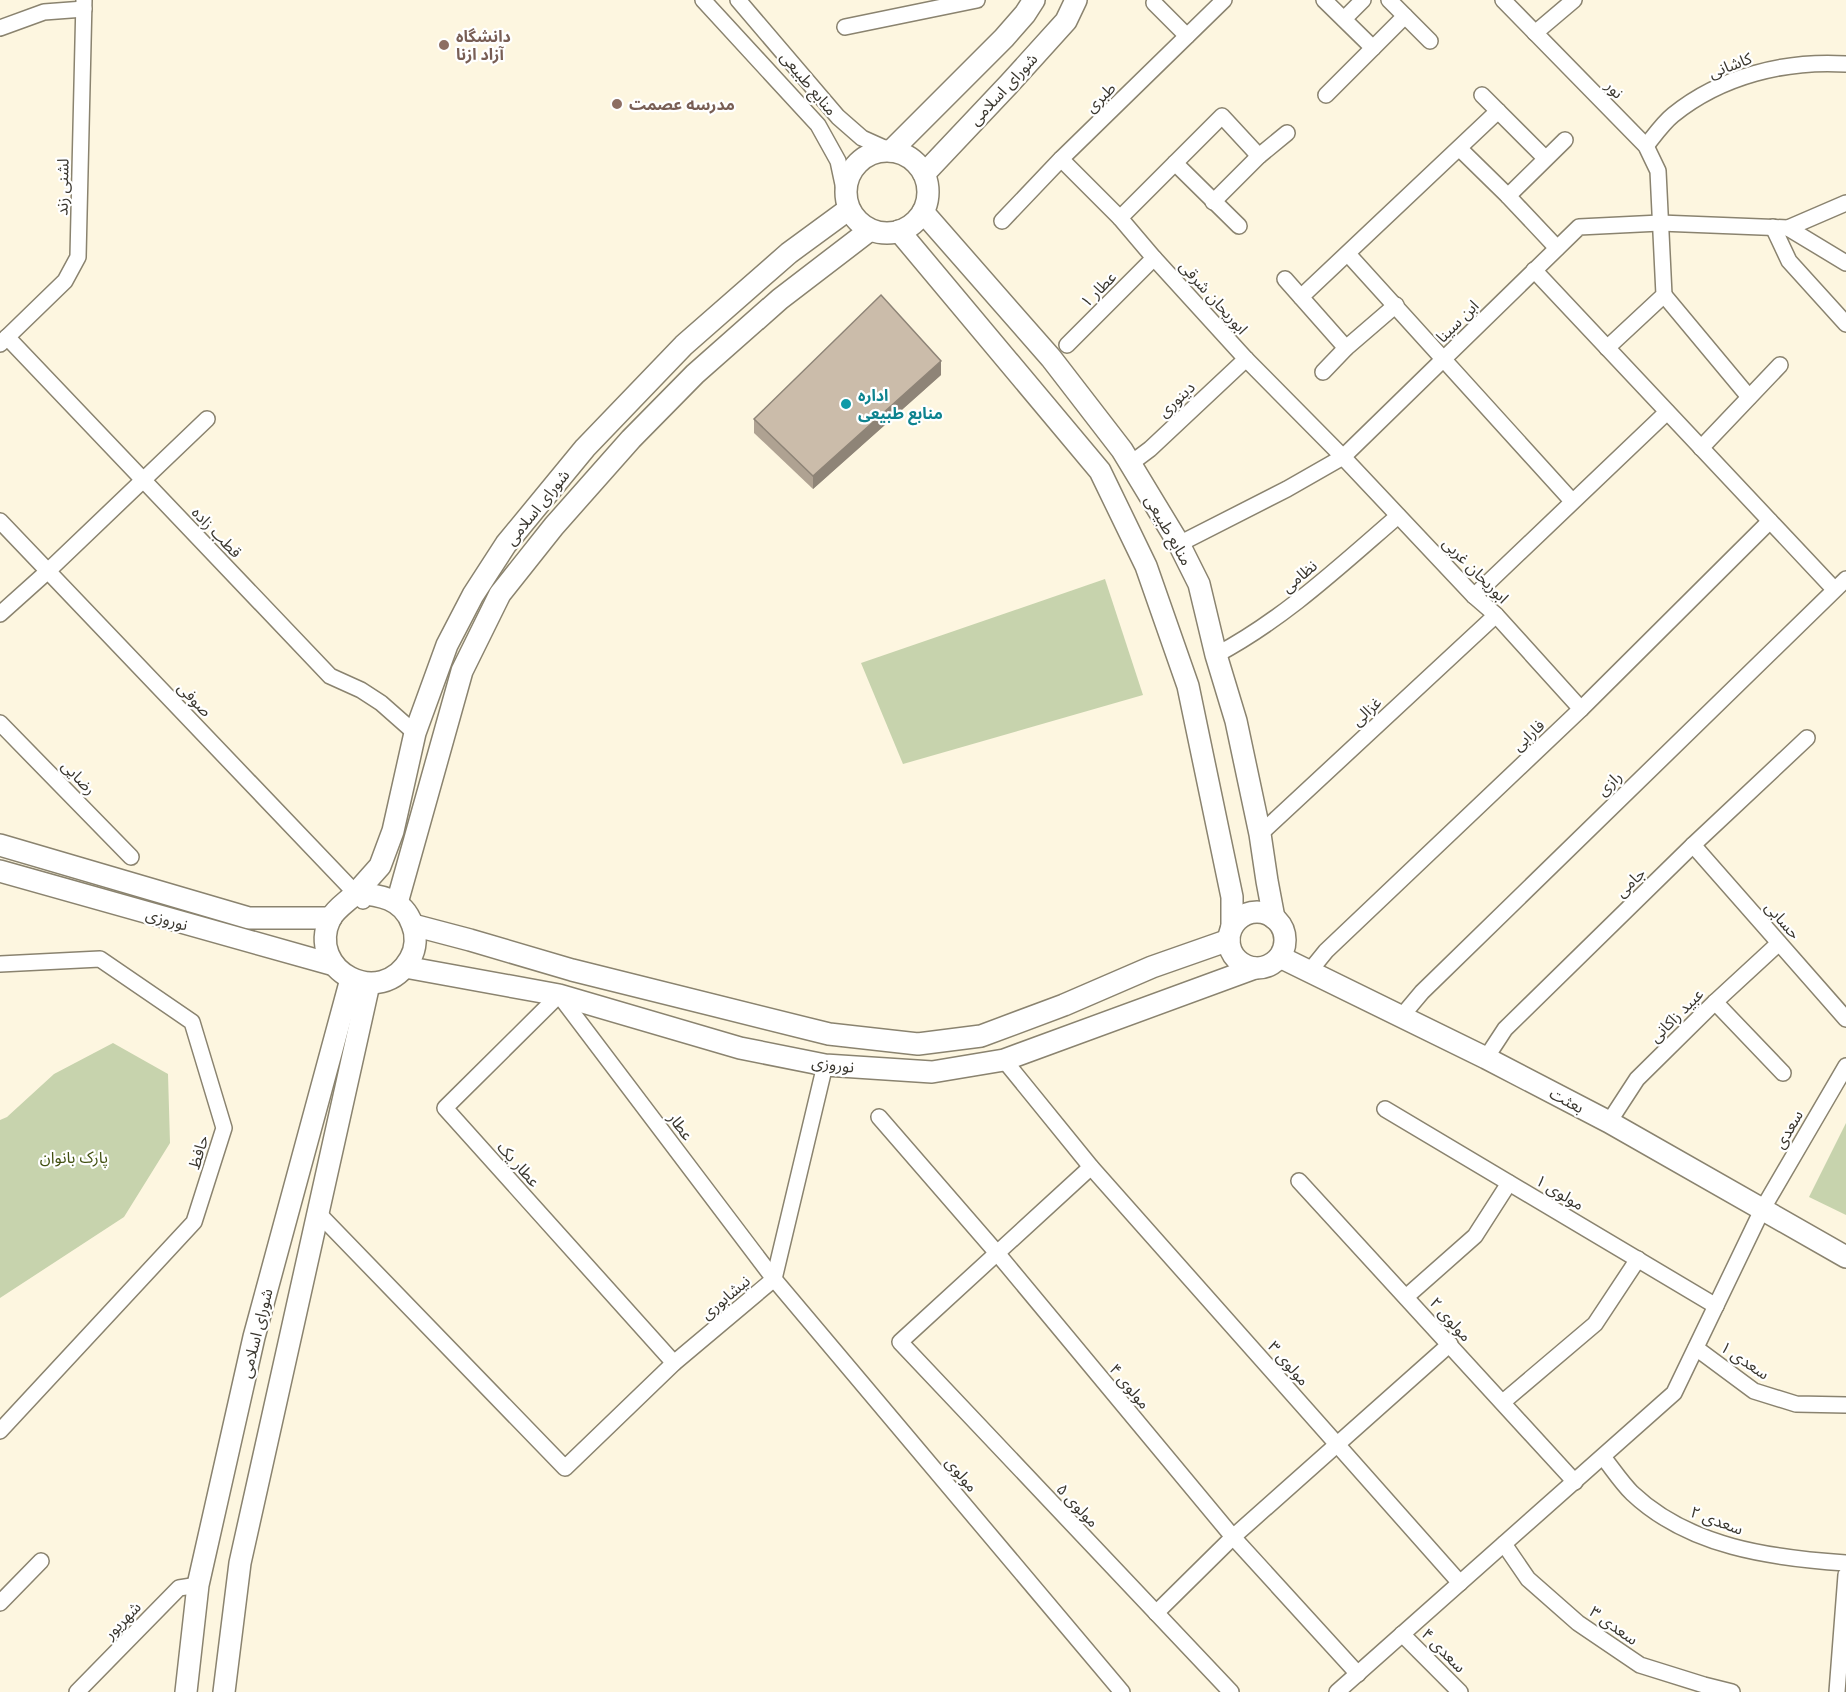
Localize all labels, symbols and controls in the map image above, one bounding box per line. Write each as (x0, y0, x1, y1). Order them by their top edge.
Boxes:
place label: دانشگاه آزاد ازنا (456, 26, 511, 64)
marker: دانشگاه آزاد ازنا (437, 38, 451, 52)
street label: منابع طبیعی (774, 47, 842, 121)
street label: کاشانی (1706, 48, 1755, 82)
street label: شورای اسلامی (964, 49, 1042, 129)
street label: نور (1601, 75, 1628, 102)
street label: طبری (1081, 78, 1120, 116)
place label: مدرسه عصمت (629, 94, 735, 114)
marker: مدرسه عصمت (610, 97, 624, 111)
street label: لشنی زند (52, 158, 72, 216)
street label: ابوریحان شرقی (1175, 256, 1253, 338)
street label: عطار ۱ (1076, 267, 1120, 311)
street label: ابن سینا (1431, 295, 1483, 347)
street label: دینوری (1153, 377, 1199, 421)
place label: اداره منابع طبیعی (858, 385, 943, 426)
marker: اداره منابع طبیعی (839, 397, 853, 411)
street label: شورای اسلامی (500, 465, 574, 549)
street label: منابع طبیعی (1138, 491, 1197, 570)
street label: قطب زاده (188, 502, 246, 562)
street label: ابوریحان غربی (1439, 533, 1513, 607)
street label: نظامی (1277, 555, 1321, 597)
street label: صوفی (174, 677, 216, 721)
street label: غزالی (1347, 692, 1385, 730)
street label: فارابی (1508, 715, 1548, 755)
street label: رضایی (58, 755, 100, 799)
street label: رازی (1592, 766, 1626, 800)
street label: جامی (1611, 863, 1649, 901)
street label: حسابی (1761, 897, 1805, 943)
street label: نوروزی (144, 903, 190, 935)
street label: عبید زاکانی (1645, 984, 1707, 1046)
street label: نوروزی (810, 1051, 856, 1077)
street label: بعثت (1546, 1083, 1588, 1117)
street label: سعدی (1769, 1106, 1807, 1152)
street label: عطار (663, 1107, 698, 1144)
street label: حافظ (183, 1133, 213, 1171)
street label: عطار یک (493, 1137, 545, 1191)
park label: پارک بانوان (40, 1147, 108, 1168)
street label: مولوی ۱ (1532, 1170, 1588, 1214)
street label: نیشابوری (696, 1271, 754, 1323)
street label: شورای اسلامی (235, 1286, 277, 1380)
street label: مولوی ۲ (1426, 1293, 1476, 1345)
street label: مولوی ۳ (1264, 1336, 1314, 1390)
street label: سعدی ۱ (1717, 1336, 1773, 1384)
street label: مولوی ۴ (1105, 1359, 1155, 1413)
street label: مولوی (942, 1452, 982, 1496)
street label: مولوی ۵ (1053, 1479, 1103, 1531)
street label: سعدی ۲ (1688, 1501, 1746, 1539)
street label: شهریور (99, 1597, 145, 1644)
street label: سعدی ۳ (1586, 1601, 1642, 1649)
street label: سعدی ۴ (1418, 1624, 1470, 1676)

